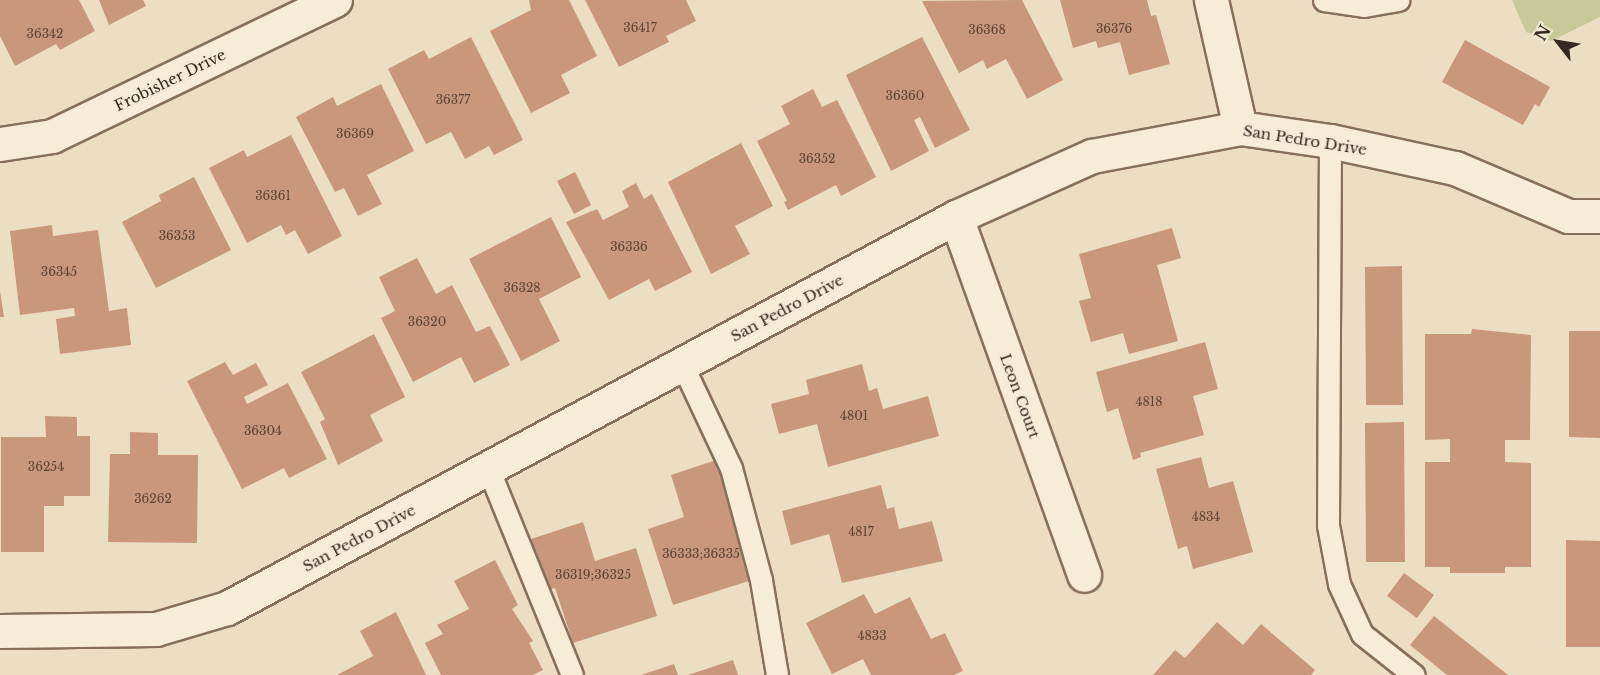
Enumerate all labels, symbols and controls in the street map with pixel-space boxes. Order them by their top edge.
north arrow [1528,12,1588,72]
house number: 36417 [623,21,657,35]
text: N [1530,21,1555,44]
house number: 36376 [1096,22,1132,36]
house number: 36368 [968,23,1006,37]
house number: 36342 [27,27,63,41]
street label: Frobisher Drive [111,45,229,115]
house number: 36360 [886,89,924,103]
house number: 36377 [436,93,470,107]
street label: San Pedro Drive [1242,121,1368,159]
house number: 36369 [336,127,374,141]
house number: 36352 [799,152,835,166]
house number: 36361 [255,189,291,203]
house number: 36353 [159,229,195,243]
house number: 36336 [610,240,648,254]
house number: 36345 [41,265,77,279]
street label: San Pedro Drive [728,271,846,345]
house number: 36328 [503,281,541,295]
house number: 36320 [408,315,446,329]
street label: Leon Court [996,351,1044,441]
house number: 4818 [1136,395,1162,409]
house number: 4801 [840,409,868,423]
house number: 36304 [244,424,282,438]
house number: 36254 [28,460,64,474]
house number: 36262 [134,492,172,506]
street label: San Pedro Drive [300,501,418,575]
house number: 4834 [1192,510,1220,524]
house number: 4817 [848,525,874,539]
house number: 36333;36335 [662,547,740,561]
house number: 36319;36325 [555,568,631,582]
house number: 4833 [857,629,887,643]

